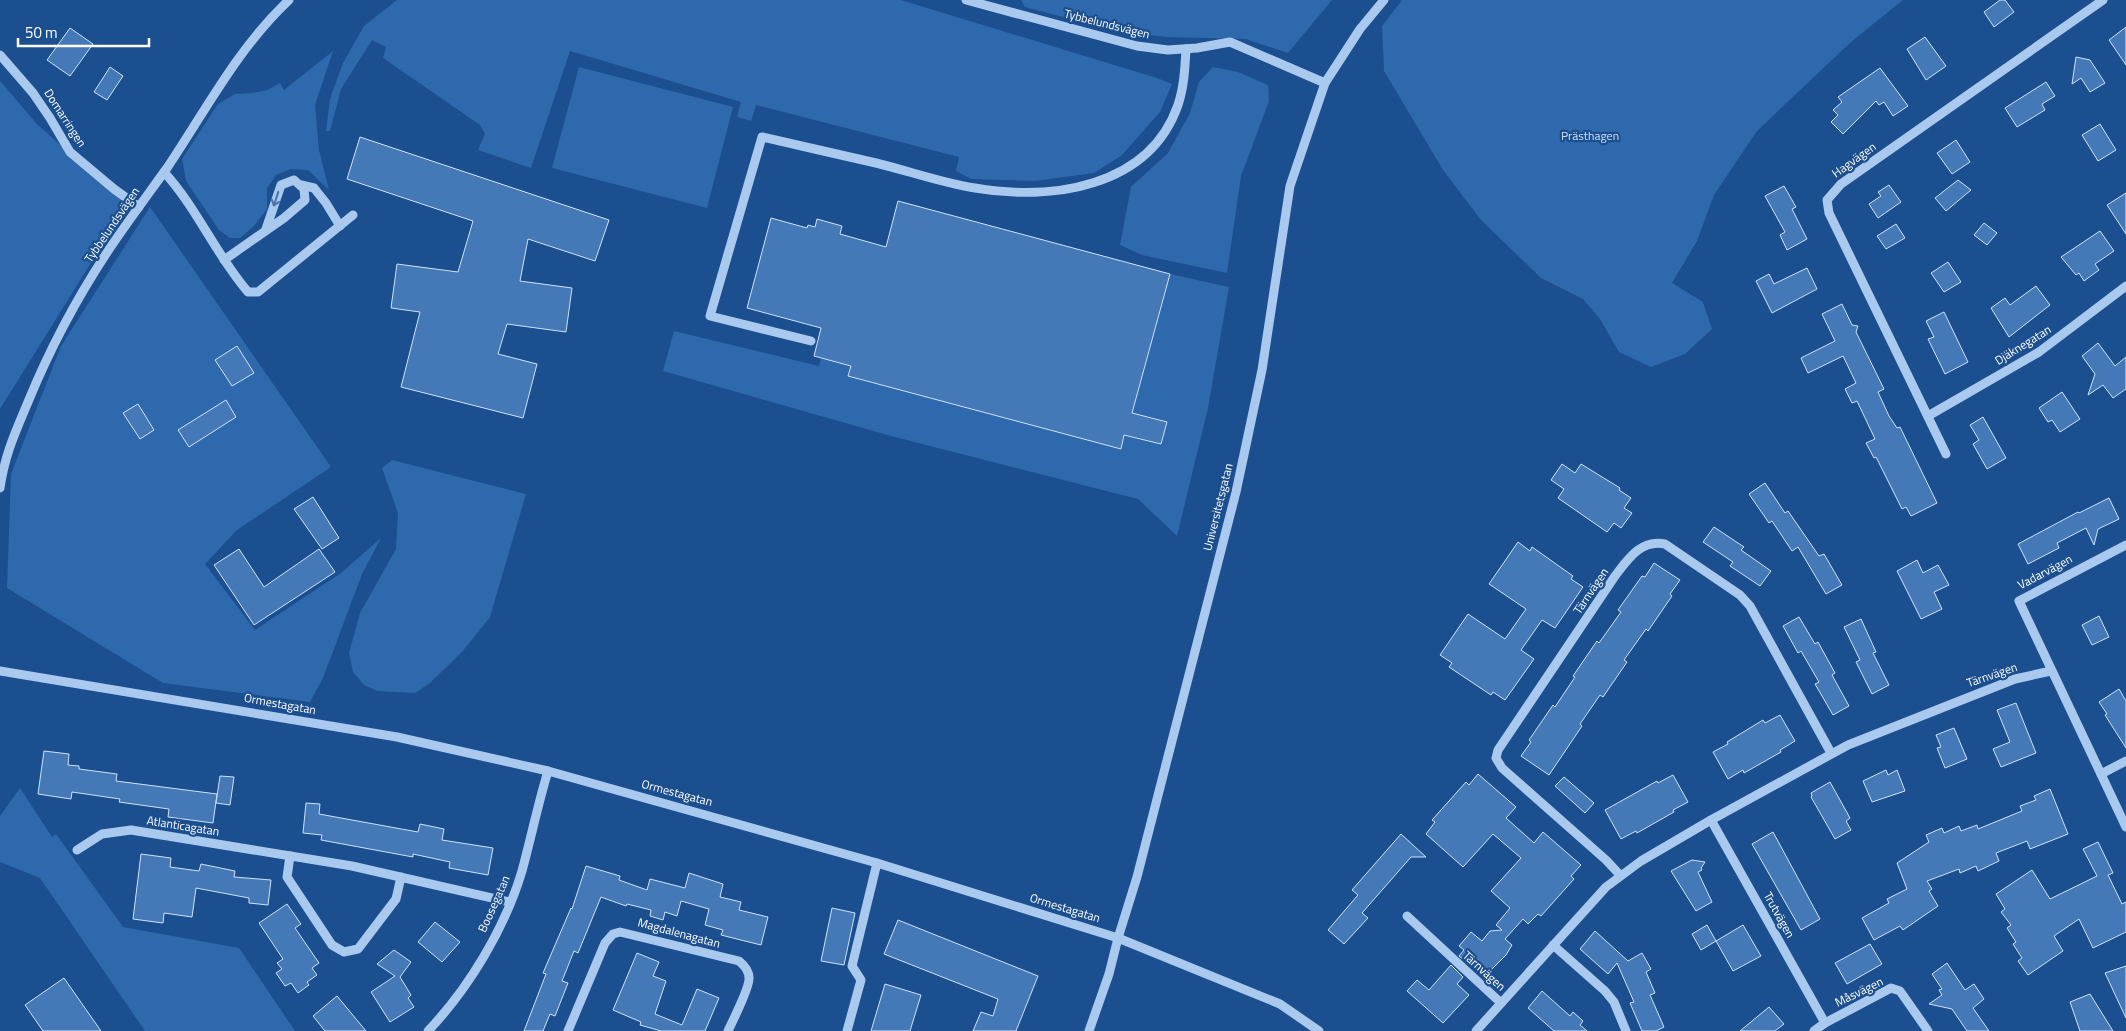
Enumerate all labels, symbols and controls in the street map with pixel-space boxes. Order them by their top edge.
street label: Tybbelundsvägen [1062,4,1152,43]
scale bar [18,15,149,47]
text: 50 m [25,21,58,44]
street label: Domarringen [39,85,91,151]
park label: Prästhagen [1561,126,1619,145]
street label: Hagvägen [1828,137,1880,182]
street label: Tybbelundsvägen [79,183,144,266]
one-way arrow [271,190,281,206]
street label: Djäknegatan [1991,320,2055,369]
street label: Universitetsgatan [1197,461,1238,553]
street label: Vadarvägen [2014,549,2076,594]
street label: Tärnvägen [1568,564,1613,618]
street label: Tärnvägen [1964,657,2020,692]
street label: Ormestagatan [243,688,318,719]
street label: Ormestagatan [639,774,715,811]
street label: Atlanticagatan [145,810,221,841]
street label: Boosegatan [473,872,515,935]
street label: Ormestagatan [1028,888,1103,927]
street label: Trutvägen [1759,888,1800,941]
street label: Magdalenagatan [636,912,723,953]
street label: Tärnvägen [1459,946,1510,995]
street label: Måsvägen [1831,972,1886,1011]

